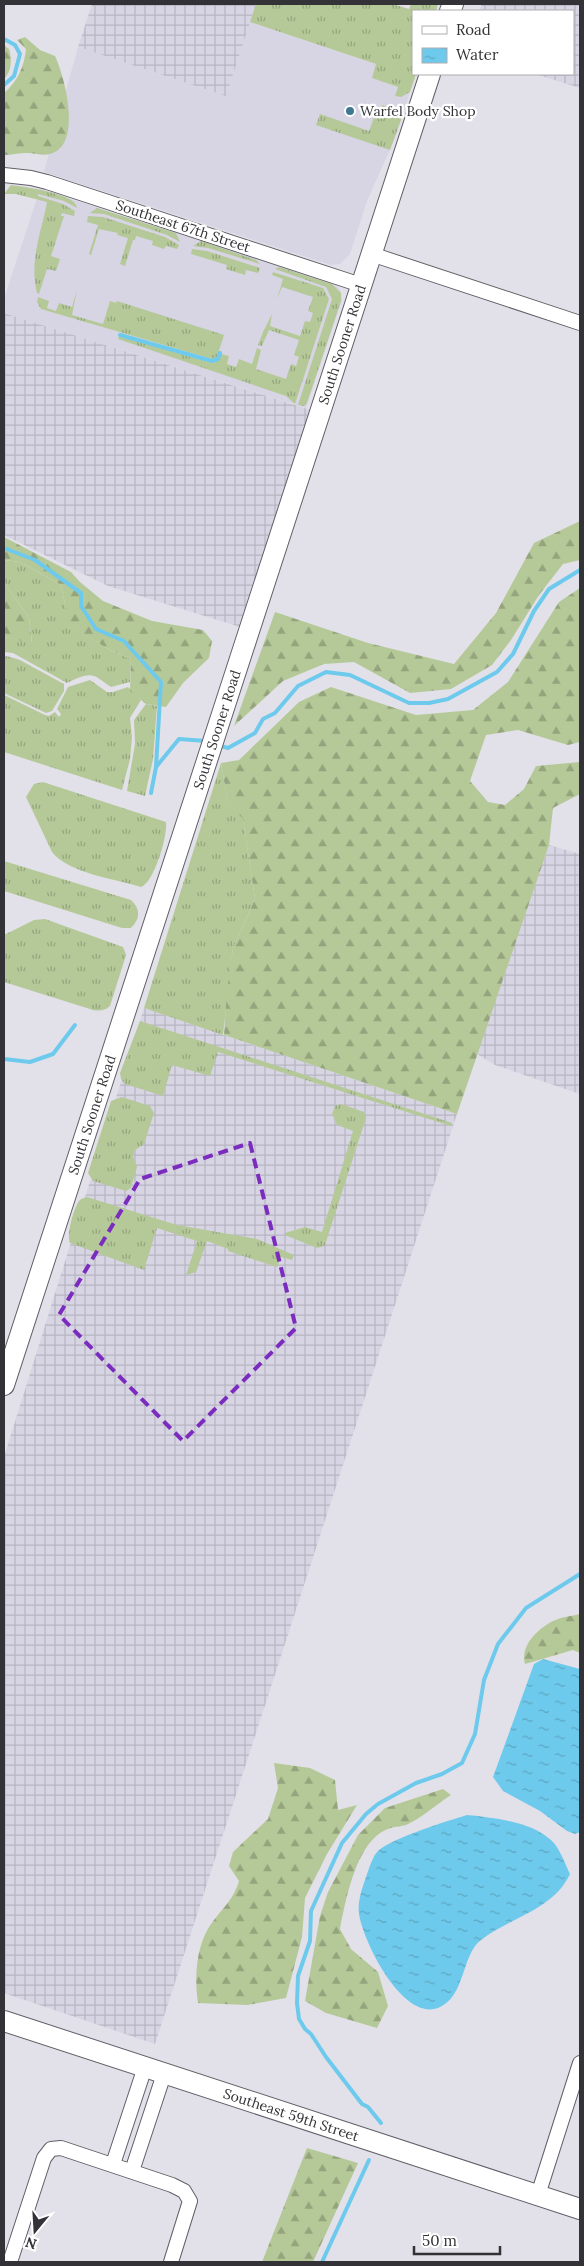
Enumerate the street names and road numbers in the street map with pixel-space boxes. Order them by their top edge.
street label: Southeast 67th Street [114,196,253,256]
street label: South Sooner Road [314,282,370,407]
street label: South Sooner Road [189,668,245,792]
street label: South Sooner Road [64,1053,120,1177]
street label: Southeast 59th Street [221,2084,362,2145]

